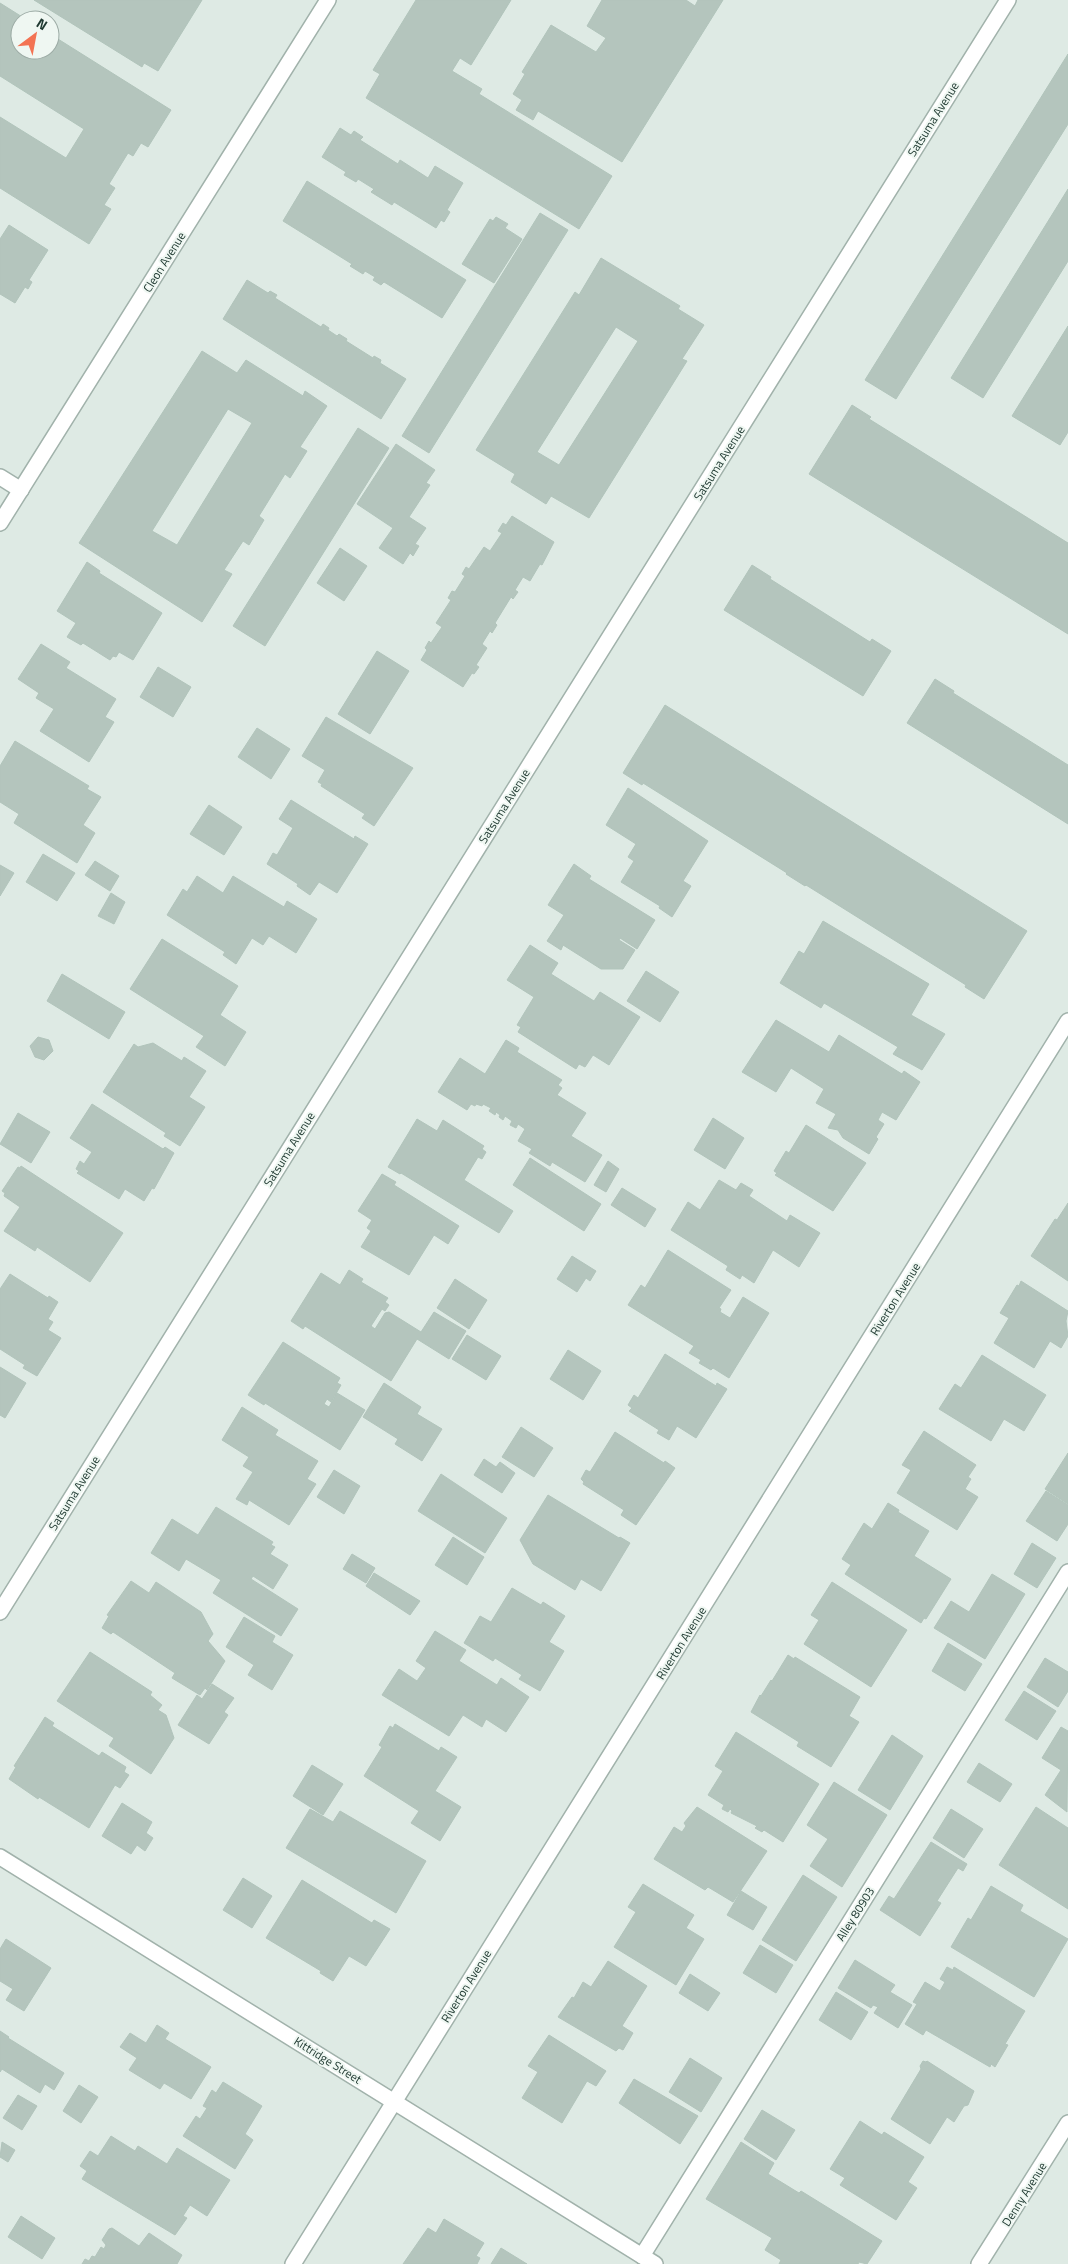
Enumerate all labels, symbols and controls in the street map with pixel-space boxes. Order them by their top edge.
north arrow [10,10,60,60]
text: N [32,12,52,35]
street label: Satsuma Avenue [902,78,964,160]
street label: Cleon Avenue [138,228,190,296]
street label: Satsuma Avenue [688,422,750,504]
street label: Satsuma Avenue [473,765,535,847]
street label: Satsuma Avenue [258,1108,320,1190]
street label: Riverton Avenue [865,1259,925,1339]
street label: Satsuma Avenue [43,1452,105,1534]
street label: Riverton Avenue [651,1603,711,1683]
street label: Alley 80903 [831,1883,879,1945]
street label: Riverton Avenue [436,1946,496,2026]
street label: Kittridge Street [290,2032,366,2089]
street label: Denny Avenue [997,2158,1051,2230]

